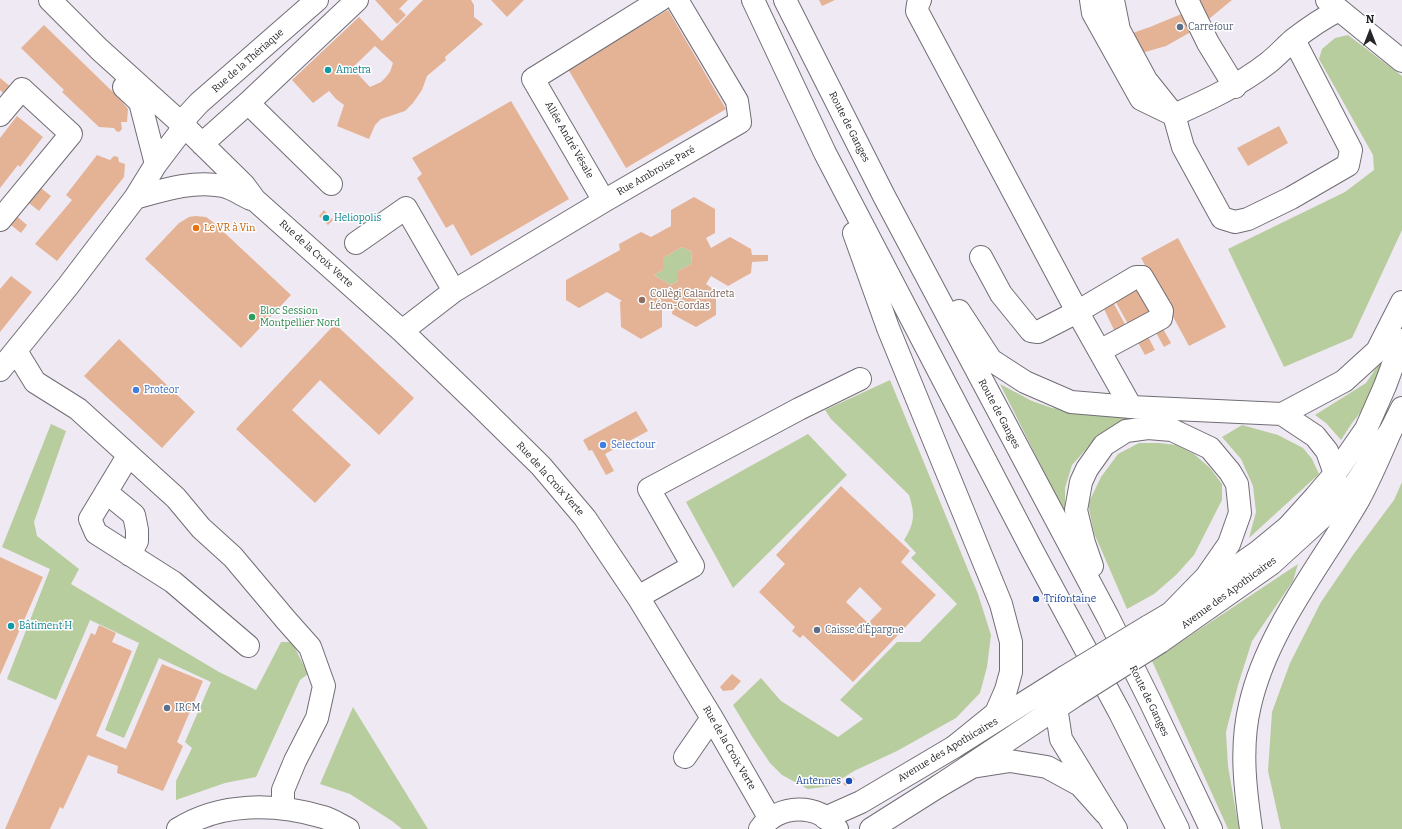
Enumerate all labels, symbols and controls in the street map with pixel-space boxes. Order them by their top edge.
north arrow [1350,12,1390,52]
text: N [1366,13,1374,26]
place label: Carrefour [1188,21,1233,33]
marker: Carrefour [1175,22,1185,32]
street label: Rue de la Thériaque [210,27,286,95]
place label: Ametra [336,64,371,76]
marker: Ametra [323,65,333,75]
street label: Route de Ganges [826,90,872,164]
street label: Allée André Vésale [542,99,596,181]
street label: Rue Ambroise Paré [615,144,697,198]
place label: Heliopolis [334,212,381,224]
marker: Heliopolis [321,213,331,223]
street label: Rue de la Croix Verte [277,218,355,290]
place label: Le VR à Vin [204,222,255,234]
marker: Le VR à Vin [191,223,201,233]
place label: Collègi Calandreta Léon-Cordas [650,288,734,312]
marker: Collègi Calandreta Léon-Cordas [637,295,647,305]
place label: Bloc Session Montpellier Nord [260,305,340,328]
marker: Bloc Session Montpellier Nord [247,312,257,322]
street label: Route de Ganges [976,377,1022,451]
place label: Proteor [144,384,179,396]
marker: Proteor [131,385,141,395]
place label: Selectour [611,439,656,451]
street label: Rue de la Croix Verte [514,440,586,518]
marker: Selectour [598,440,608,450]
street label: Avenue des Apothicaires [1179,554,1279,632]
place label: Trifontaine [1044,593,1096,605]
marker: Trifontaine [1031,594,1041,604]
place label: Bâtiment H [19,620,72,632]
marker: Bâtiment H [6,621,16,631]
place label: Caisse d'Épargne [825,624,904,636]
marker: Caisse d'Épargne [812,625,822,635]
street label: Route de Ganges [1127,664,1171,738]
place label: IRCM [175,702,200,714]
marker: IRCM [162,703,172,713]
street label: Rue de la Croix Verte [700,704,758,792]
street label: Avenue des Apothicaires [896,715,1000,785]
place label: Antennes [796,775,841,787]
marker: Antennes [844,776,854,786]

